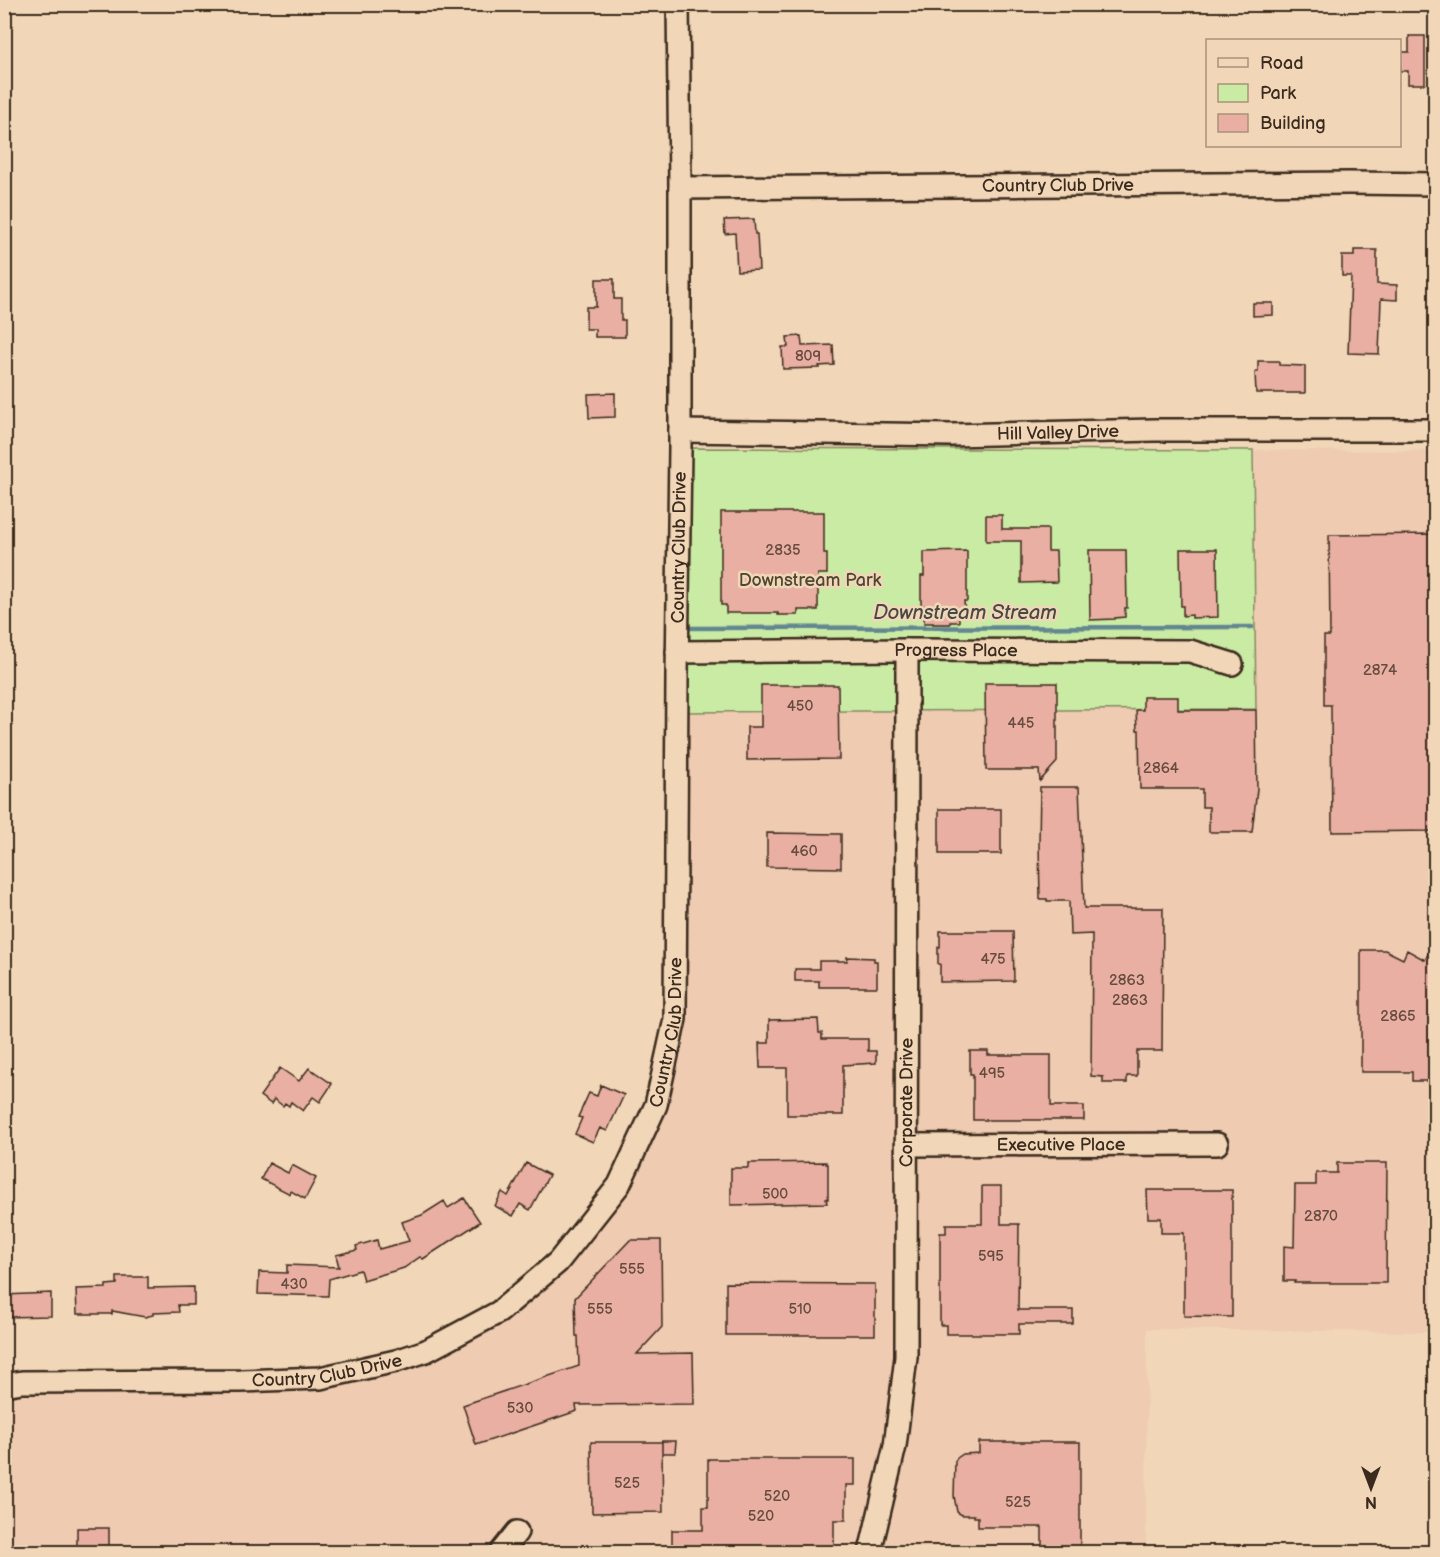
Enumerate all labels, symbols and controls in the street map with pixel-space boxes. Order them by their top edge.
legend [1206,39,1401,147]
text: Road [1260,53,1304,74]
text: Park [1260,83,1296,104]
text: Building [1260,113,1326,134]
street label: Country Club Drive [982,175,1134,197]
house number: 809 [795,347,821,366]
street label: Hill Valley Drive [997,421,1120,445]
street label: Country Club Drive [668,471,691,624]
house number: 2835 [765,541,801,560]
park label: Downstream Park [739,570,881,591]
water label: Downstream Stream [873,601,1057,625]
street label: Progress Place [894,640,1018,661]
house number: 2874 [1363,661,1397,680]
house number: 450 [787,697,813,716]
house number: 445 [1008,714,1034,733]
house number: 2864 [1143,759,1179,778]
house number: 460 [790,842,818,861]
house number: 475 [980,950,1006,969]
street label: Country Club Drive [646,957,687,1110]
house number: 2863 [1109,971,1145,990]
house number: 2863 [1112,991,1148,1010]
house number: 2865 [1380,1007,1416,1026]
street label: Corporate Drive [896,1038,917,1167]
house number: 495 [979,1064,1005,1083]
street label: Executive Place [997,1134,1126,1156]
house number: 500 [762,1185,788,1204]
house number: 2870 [1304,1207,1338,1226]
house number: 595 [978,1247,1004,1266]
house number: 555 [619,1260,645,1279]
house number: 430 [280,1275,308,1294]
house number: 555 [587,1300,613,1319]
house number: 510 [788,1300,812,1319]
street label: Country Club Drive [251,1350,405,1392]
house number: 530 [507,1399,533,1418]
north arrow [1341,1458,1401,1518]
house number: 525 [614,1474,640,1493]
house number: 520 [764,1487,790,1506]
text: N [1365,1492,1377,1511]
house number: 525 [1005,1493,1031,1512]
house number: 520 [748,1507,774,1526]

